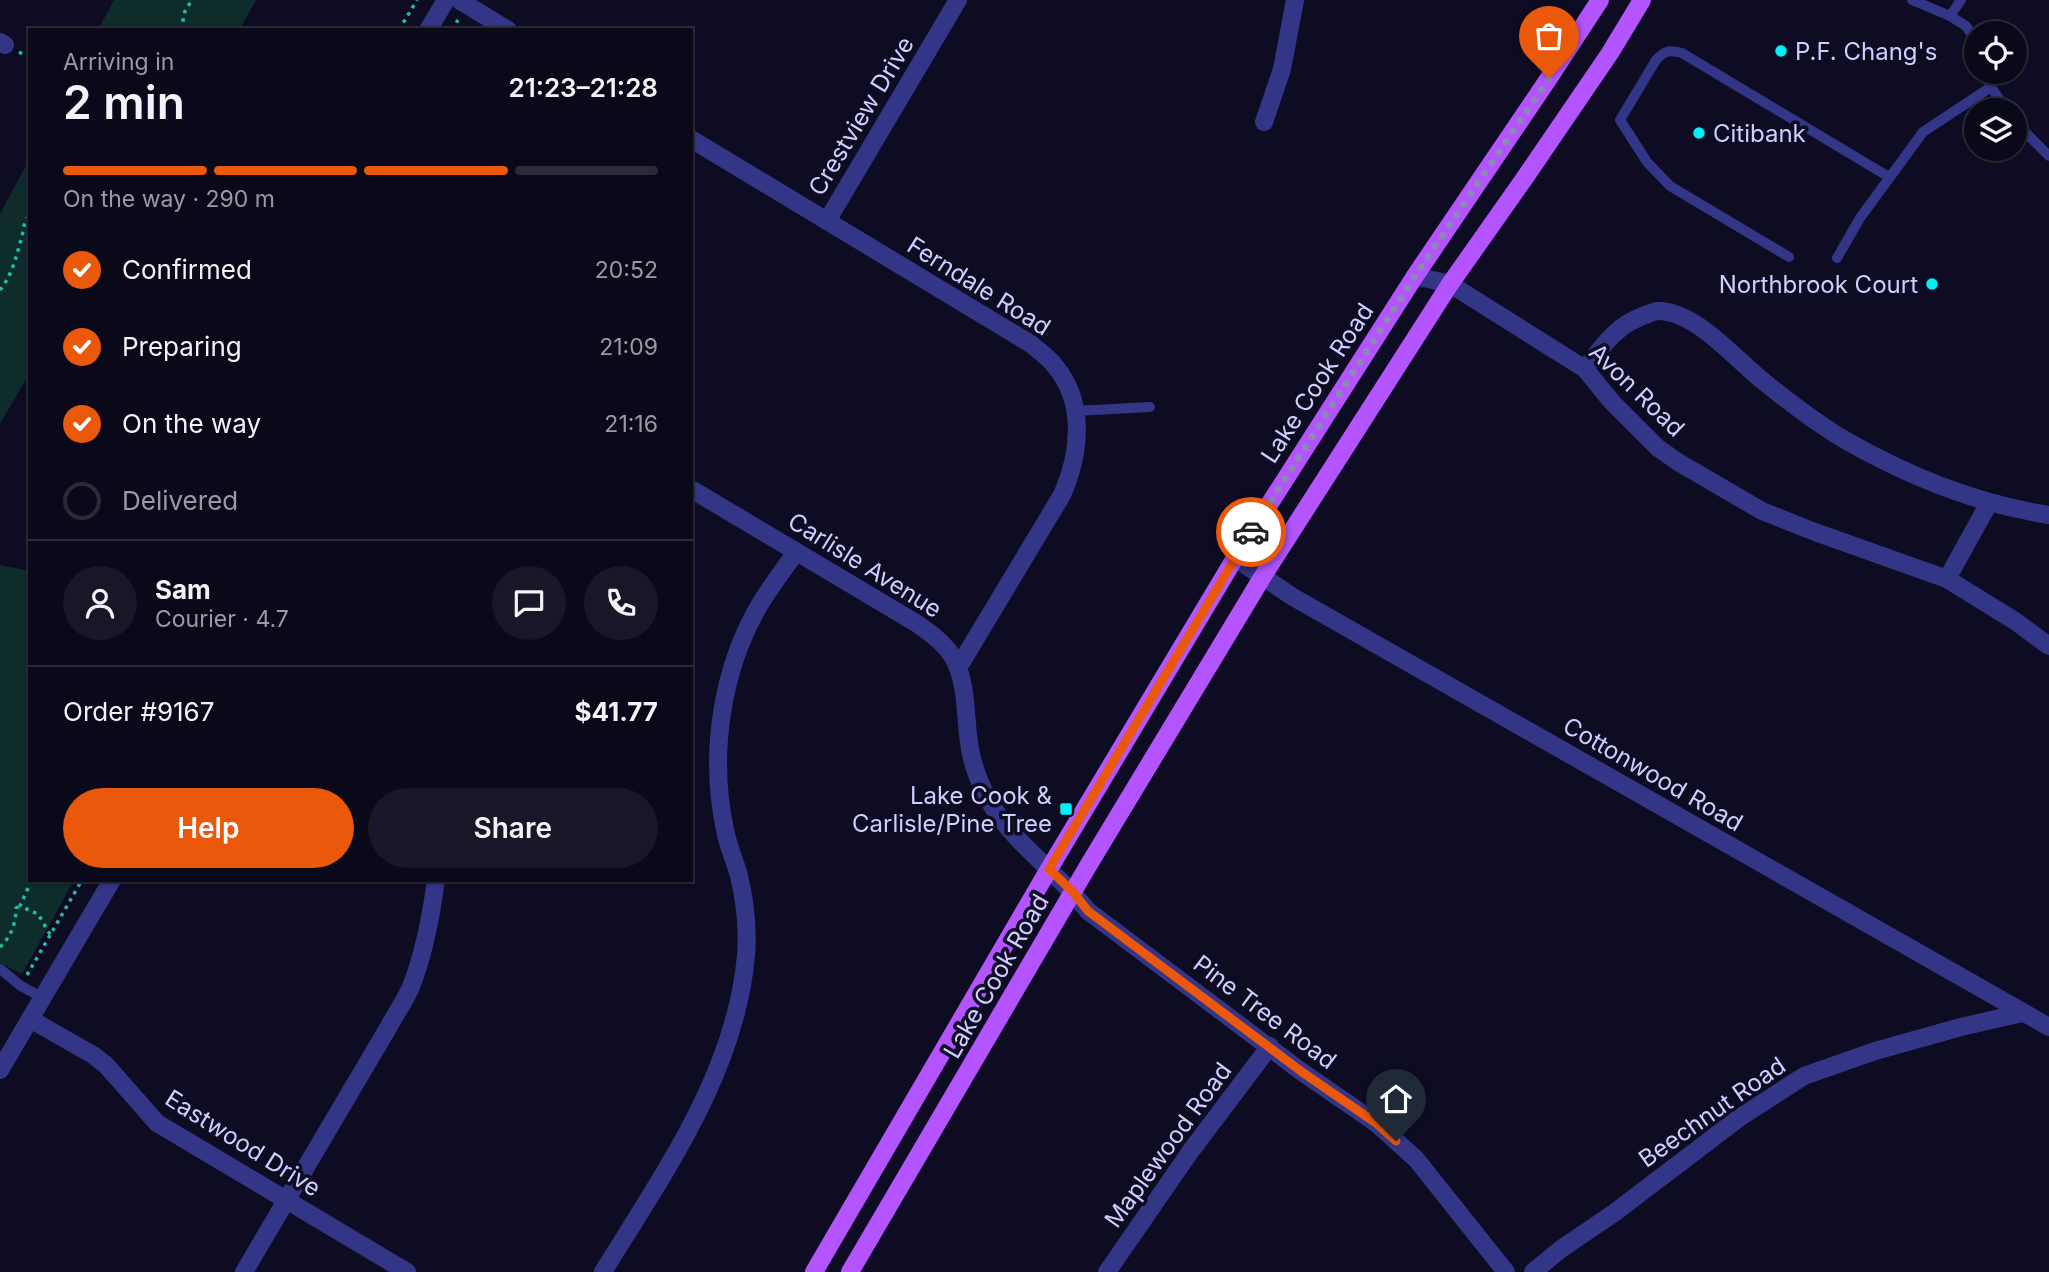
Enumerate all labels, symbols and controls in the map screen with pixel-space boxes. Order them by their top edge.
pin [1519,6,1579,78]
icon: bag [1530,17,1568,55]
map controls [1964,21,2027,161]
button: locate [1964,21,2027,84]
street label: Crestview Drive [802,31,920,201]
place label: P.F. Chang's [1795,37,1937,66]
marker: P.F. Chang's [1773,43,1789,59]
text: Arriving in [63,48,174,76]
text: 21:23–21:28 [508,72,658,103]
text: 2 min [63,74,185,130]
button: layers [1964,98,2027,161]
place label: Citibank [1713,119,1806,148]
marker: Citibank [1691,125,1707,141]
text: On the way · 290 m [63,185,275,213]
street label: Ferndale Road [902,230,1056,342]
icon: check [63,251,101,289]
text: Confirmed [122,254,252,285]
text: 20:52 [595,256,658,284]
place label: Northbrook Court [1719,270,1918,299]
marker: Northbrook Court [1924,276,1940,292]
street label: Lake Cook Road [1255,298,1379,468]
icon: check [63,328,101,366]
text: Preparing [122,331,242,362]
text: 21:09 [599,333,658,361]
street label: Avon Road [1583,337,1691,443]
icon: check [63,405,101,443]
text: On the way [122,408,261,439]
text: 21:16 [604,410,658,438]
text: Delivered [122,485,238,516]
courier [1216,497,1286,567]
street label: Carlisle Avenue [783,506,947,624]
icon: car [1232,513,1270,551]
button: person [63,566,137,640]
button: chat [492,566,566,640]
button: phone [584,566,658,640]
text: Sam [155,574,211,605]
text: Courier · 4.7 [155,605,289,633]
text: Order #9167 [63,696,214,727]
text: $41.77 [574,696,658,727]
street label: Cottonwood Road [1558,711,1748,837]
place label: Lake Cook & Carlisle/Pine Tree [852,781,1053,838]
button: Help [63,788,354,868]
button: Share [368,788,658,868]
marker: Lake Cook & Carlisle/Pine Tree [1058,801,1074,817]
street label: Lake Cook Road [937,889,1055,1063]
street label: Pine Tree Road [1188,949,1342,1075]
street label: Beechnut Road [1633,1051,1791,1173]
street label: Maplewood Road [1099,1057,1237,1233]
pin [1366,1069,1426,1141]
icon: home [1377,1080,1415,1118]
street label: Eastwood Drive [160,1084,326,1202]

